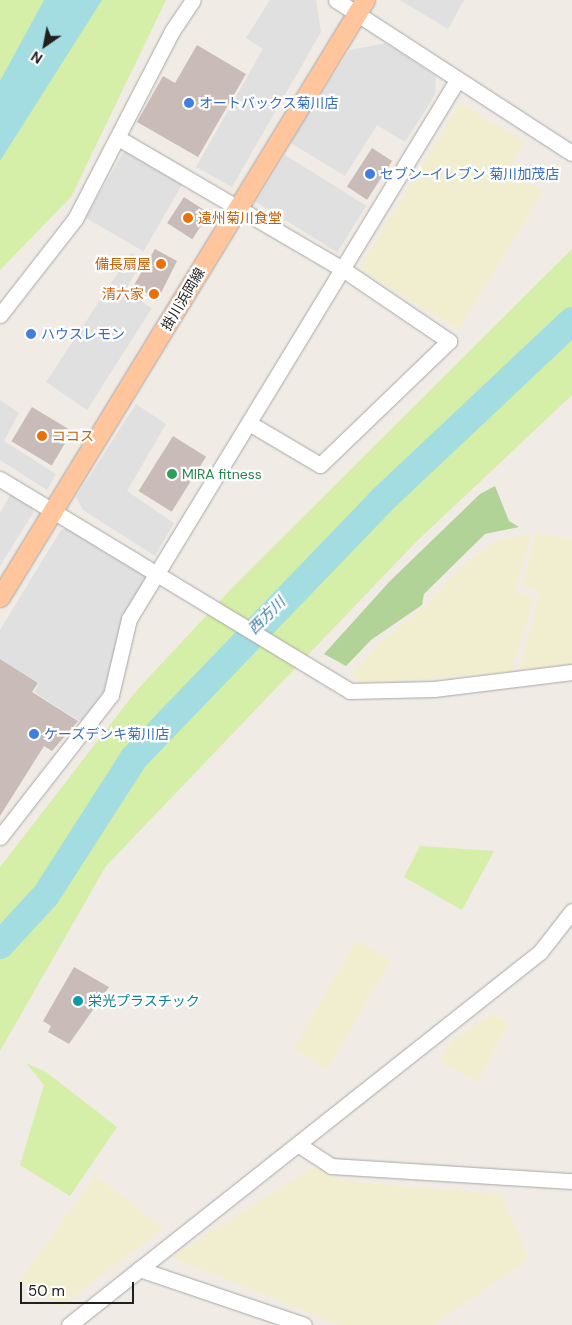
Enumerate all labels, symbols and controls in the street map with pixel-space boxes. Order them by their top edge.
north arrow [20,20,70,70]
text: N [28,47,46,68]
place label: オートバックス菊川店 [199,95,339,111]
marker: オートバックス菊川店 [183,97,195,109]
place label: セブン-イレブン 菊川加茂店 [380,166,559,182]
marker: セブン-イレブン 菊川加茂店 [364,168,376,180]
place label: 遠州菊川食堂 [198,210,282,226]
marker: 遠州菊川食堂 [182,212,194,224]
place label: 備長扇屋 [95,256,151,272]
marker: 備長扇屋 [155,258,167,270]
street label: 掛川浜岡線 [158,265,208,333]
place label: 清六家 [102,286,144,302]
marker: 清六家 [148,288,160,300]
place label: ハウスレモン [41,326,125,342]
marker: ハウスレモン [25,328,37,340]
place label: ココス [52,428,94,444]
marker: ココス [36,430,48,442]
place label: MIRA fitness [182,466,262,482]
marker: MIRA fitness [166,468,178,480]
water label: 西方川 [245,594,289,638]
place label: ケーズデンキ菊川店 [44,726,170,742]
marker: ケーズデンキ菊川店 [28,728,40,740]
place label: 栄光プラスチック [88,993,200,1009]
marker: 栄光プラスチック [72,995,84,1007]
scale bar [22,1272,136,1304]
text: 50 m [28,1281,65,1301]

